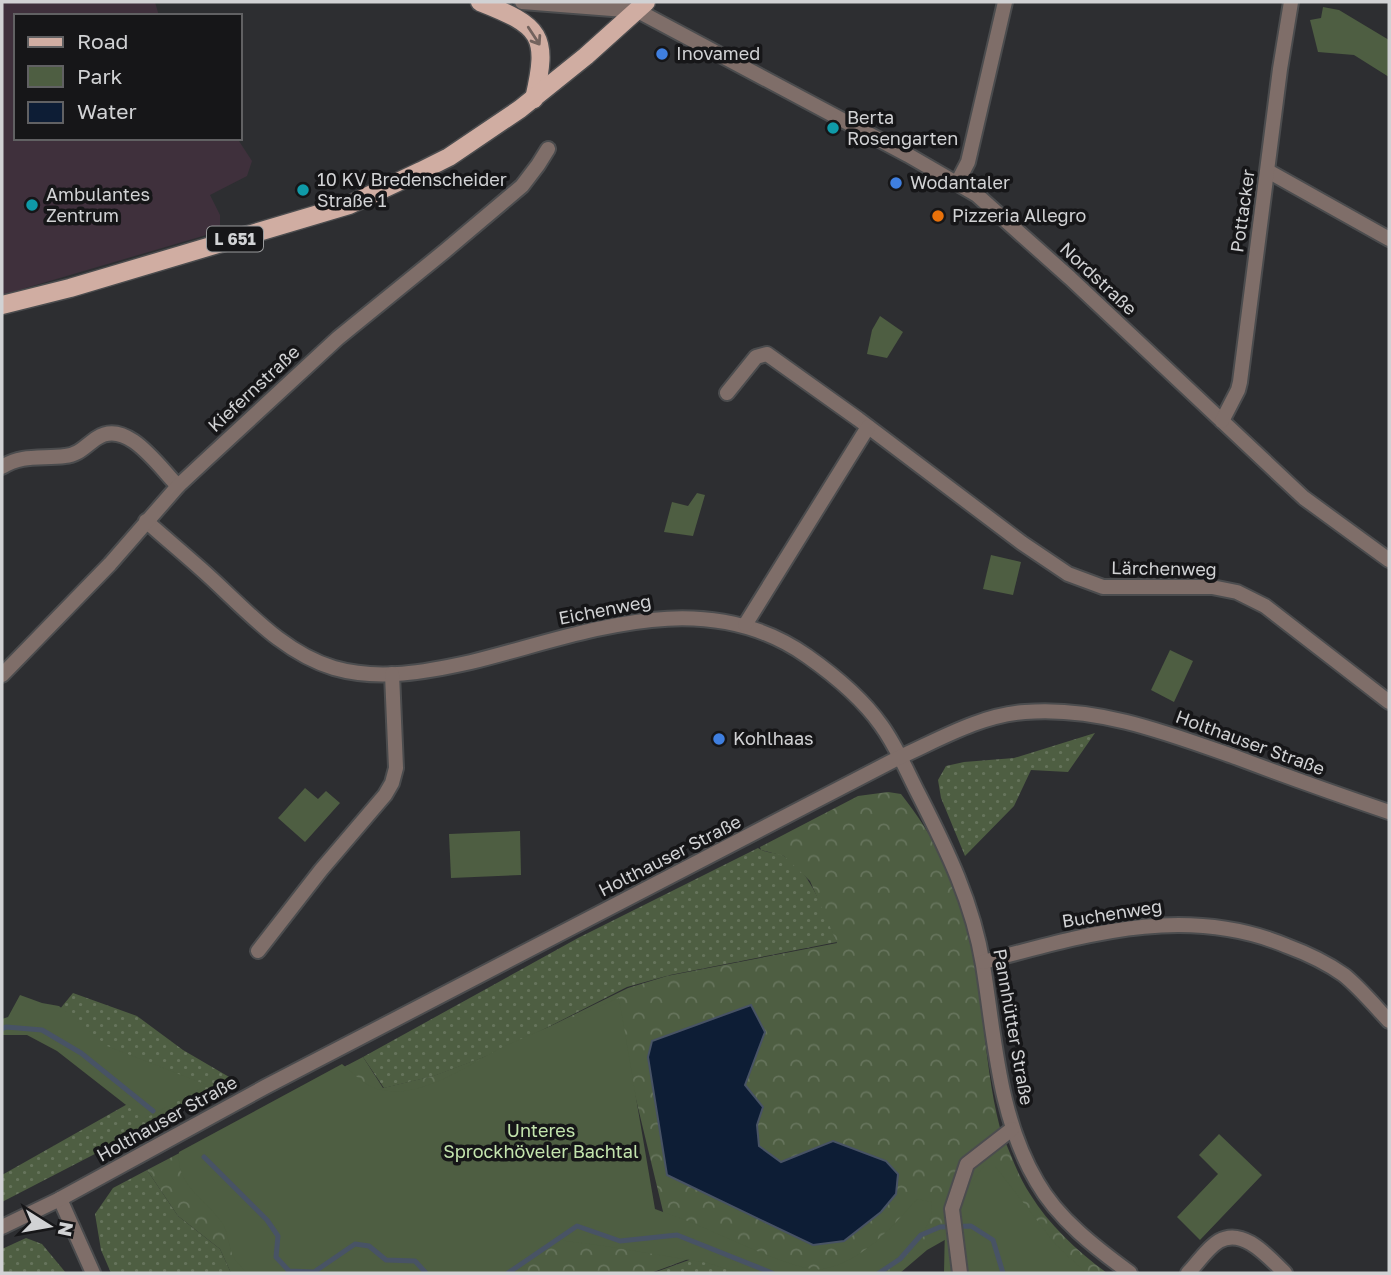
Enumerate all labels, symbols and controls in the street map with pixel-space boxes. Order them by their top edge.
legend [14,14,242,140]
one-way arrow [527,26,542,45]
text: Road [77,28,128,54]
place label: Inovamed [676,42,760,64]
marker: Inovamed [654,46,670,62]
text: Park [77,63,123,89]
text: Water [77,98,137,124]
place label: Berta Rosengarten [847,106,958,149]
marker: Berta Rosengarten [825,120,841,136]
place label: 10 KV Bredenscheider Straße 1 [317,168,507,211]
street label: Pottacker [1225,168,1259,254]
place label: Wodantaler [910,171,1010,193]
marker: Wodantaler [888,175,904,191]
marker: 10 KV Bredenscheider Straße 1 [295,182,311,198]
place label: Ambulantes Zentrum [46,183,150,226]
marker: Ambulantes Zentrum [24,197,40,213]
place label: Pizzeria Allegro [952,204,1086,226]
marker: Pizzeria Allegro [930,208,946,224]
road number: L 651 [207,227,263,252]
street label: Nordstraße [1056,237,1142,319]
street label: Kiefernstraße [203,340,304,436]
street label: Lärchenweg [1111,556,1217,580]
street label: Eichenweg [557,589,653,629]
street label: Holthauser Straße [1173,705,1328,779]
place label: Kohlhaas [733,727,814,749]
marker: Kohlhaas [711,731,727,747]
street label: Holthauser Straße [595,810,744,901]
street label: Buchenweg [1060,894,1163,932]
street label: Pannhütter Straße [989,947,1039,1107]
street label: Holthauser Straße [93,1070,240,1166]
park label: Unteres Sprockhöveler Bachtal [443,1119,639,1162]
north arrow [14,1191,84,1261]
text: N [54,1220,79,1239]

